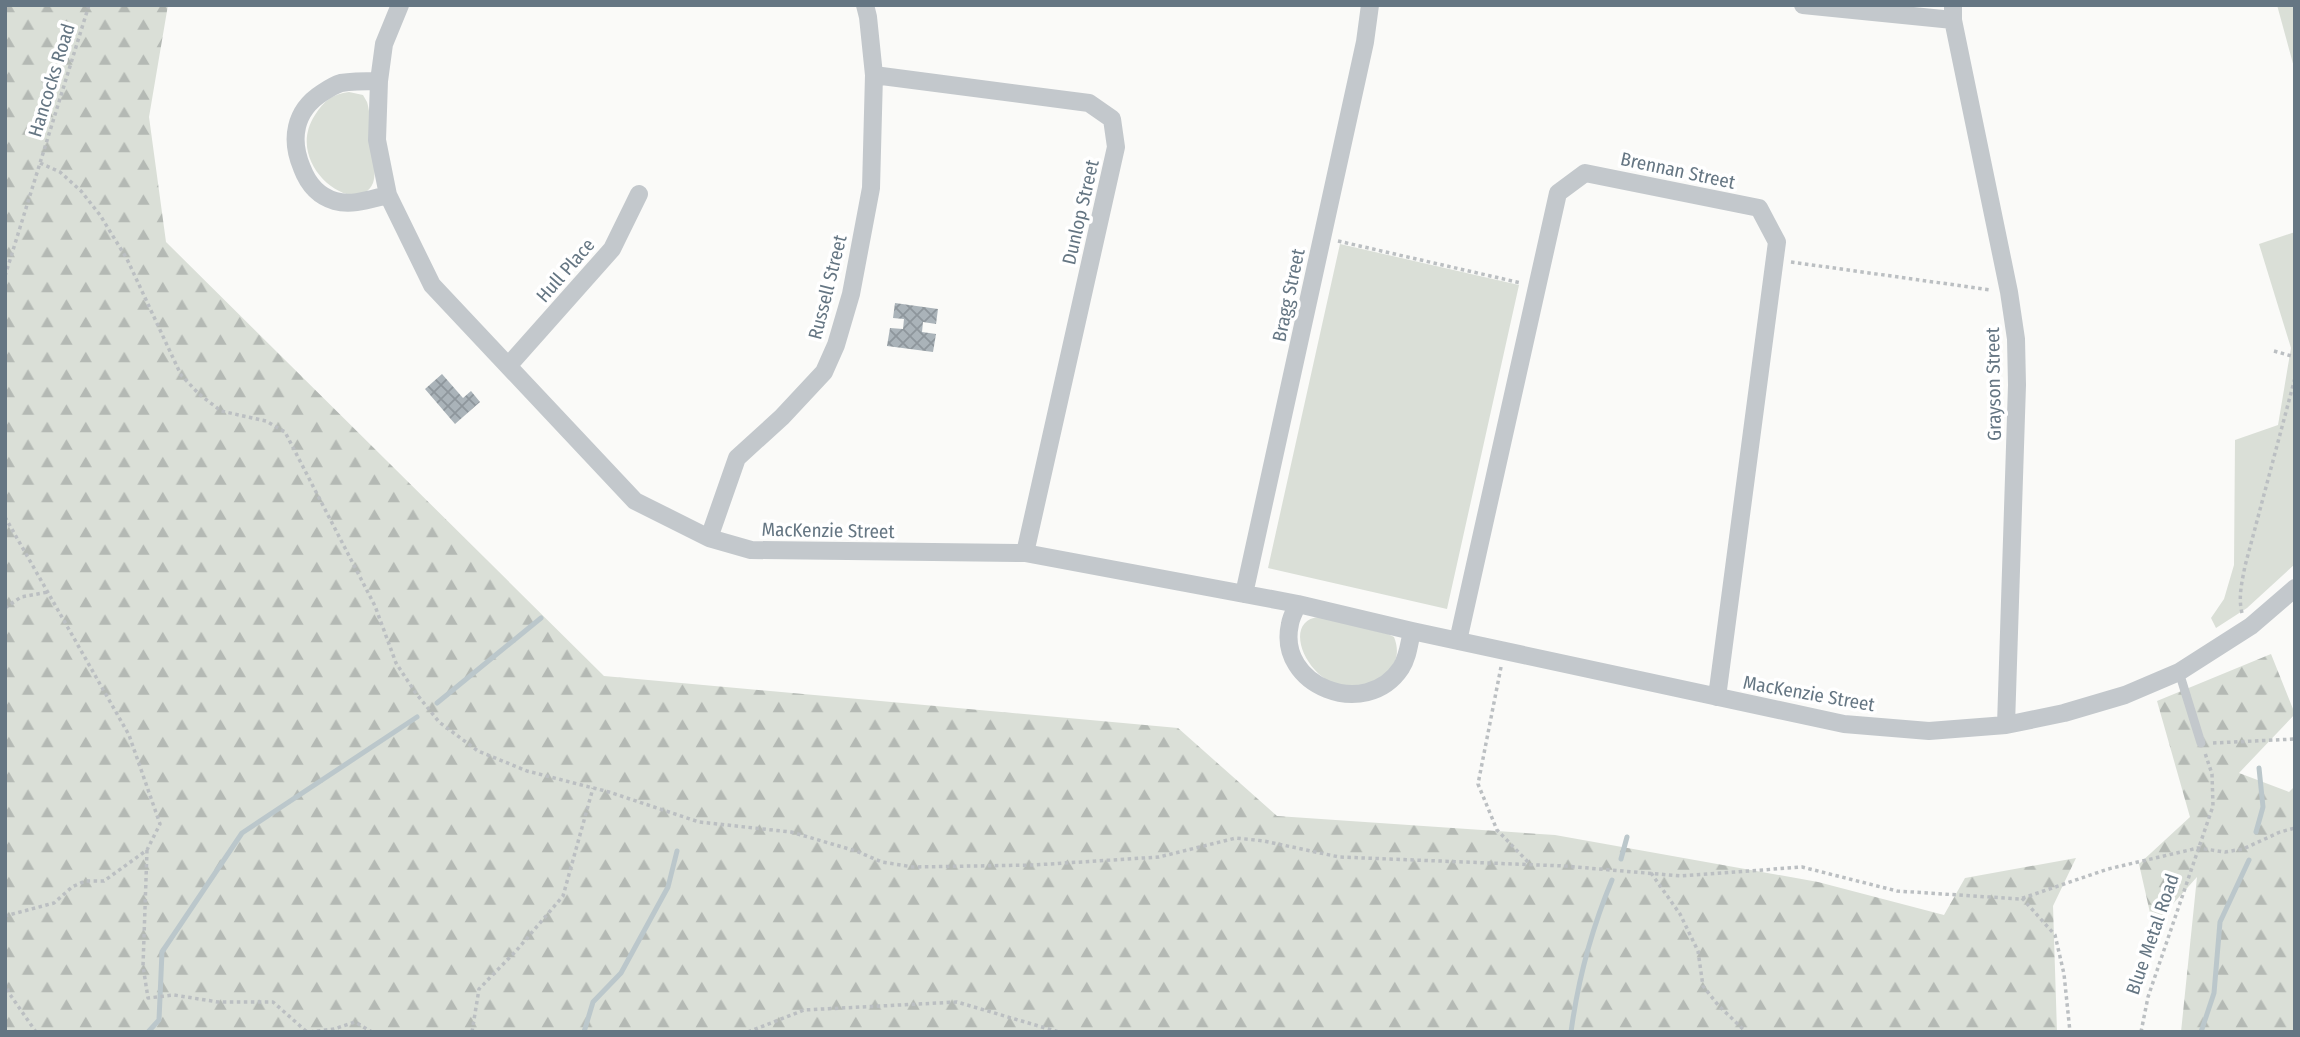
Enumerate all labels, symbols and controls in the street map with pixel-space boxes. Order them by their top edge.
street label: Hancocks Road [23,21,80,140]
street label: Brennan Street [1619,147,1738,194]
street label: Dunlop Street [1057,157,1104,267]
street label: Russell Street [803,232,852,342]
street label: Hull Place [531,234,599,307]
street label: Bragg Street [1267,246,1310,344]
street label: Grayson Street [1981,326,2006,441]
street label: MacKenzie Street [761,518,895,543]
street label: MacKenzie Street [1741,671,1877,717]
street label: Blue Metal Road [2121,871,2184,998]

